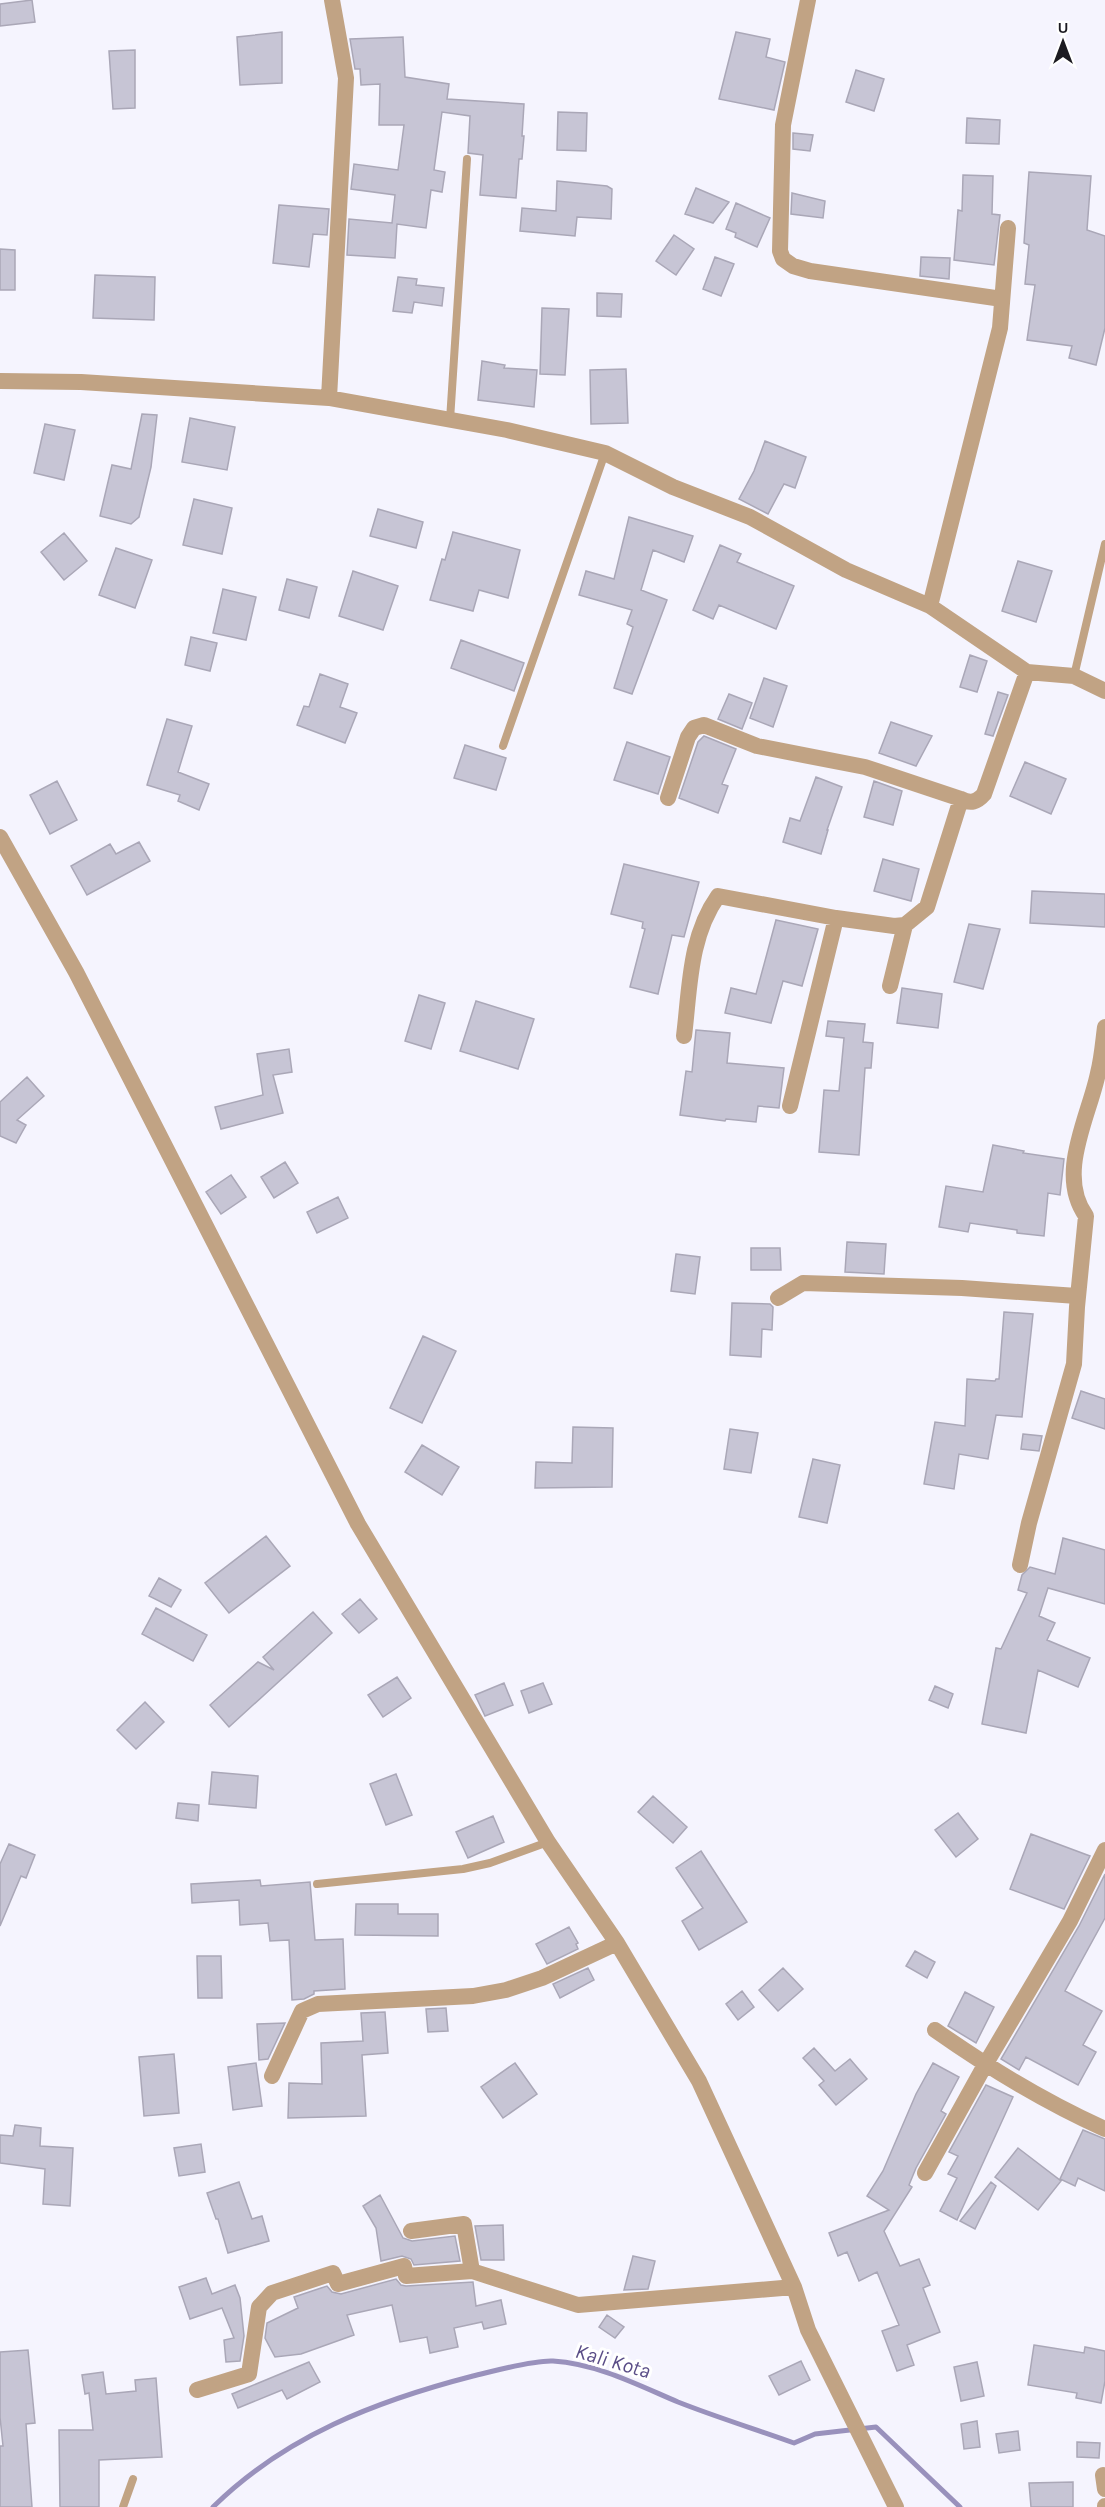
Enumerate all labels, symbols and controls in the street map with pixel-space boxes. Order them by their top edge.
north arrow [1033,12,1093,72]
text: U [1057,18,1069,37]
water label: Kali Kota [573,2339,653,2383]

